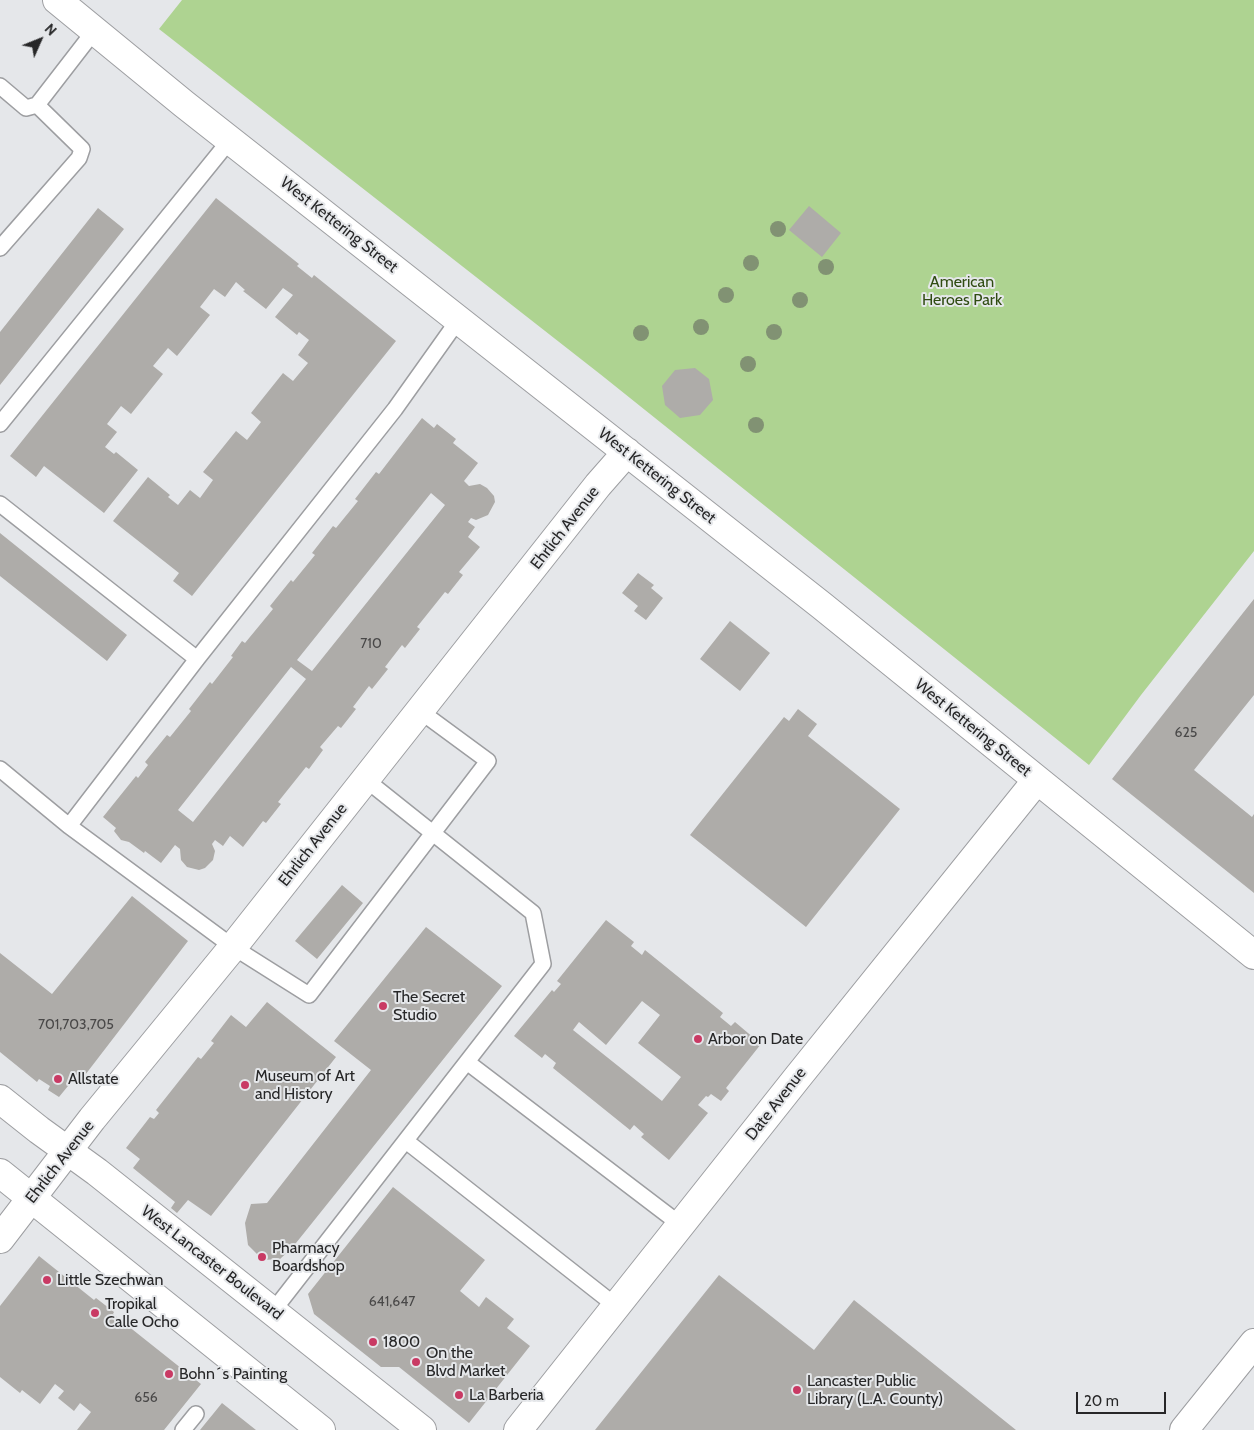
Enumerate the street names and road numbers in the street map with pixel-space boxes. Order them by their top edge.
street label: West Kettering Street [276,173,402,277]
street label: West Kettering Street [594,424,720,528]
street label: Ehrlich Avenue [527,483,603,573]
street label: West Kettering Street [911,675,1035,781]
street label: Ehrlich Avenue [275,800,351,890]
street label: Date Avenue [742,1064,810,1144]
street label: Ehrlich Avenue [22,1117,98,1207]
street label: West Lancaster Boulevard [137,1202,287,1324]

